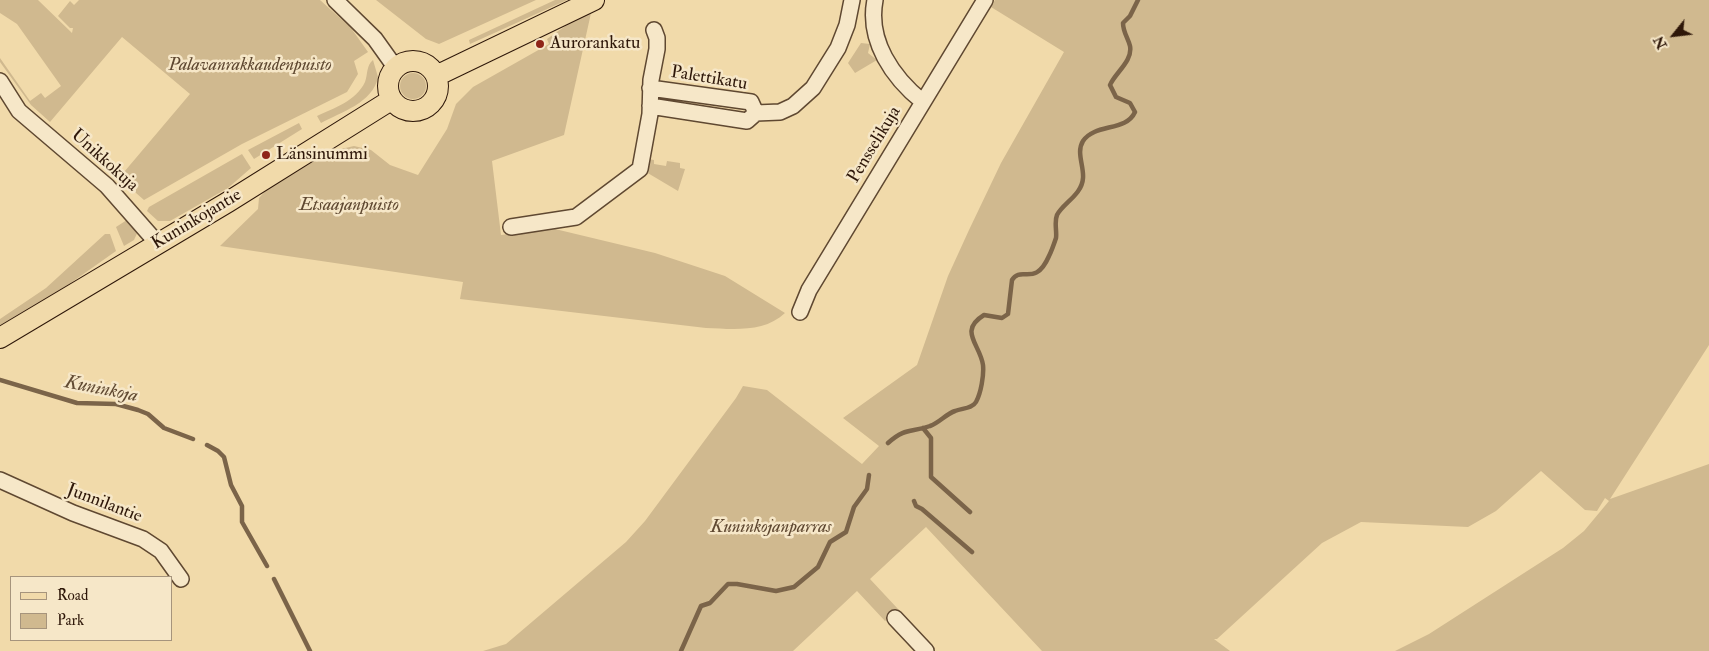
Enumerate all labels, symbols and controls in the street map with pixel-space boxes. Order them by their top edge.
north arrow [1649,10,1699,60]
place label: Aurorankatu [550,33,640,55]
text: N [1650,33,1671,52]
marker: Aurorankatu [534,38,546,50]
park label: Palavanrakkaudenpuisto [168,55,332,77]
street label: Palettikatu [669,62,749,96]
street label: Pensselikuja [844,103,906,187]
street label: Unikkokuja [66,125,142,197]
place label: Länsinummi [276,144,368,166]
marker: Länsinummi [260,149,272,161]
street label: Kuninkojantie [148,185,246,255]
park label: Etsaajanpuisto [299,195,399,217]
water label: Kuninkoja [63,372,139,408]
street label: Junnilantie [63,480,145,528]
park label: Kuninkojanparras [711,517,831,539]
legend [10,576,172,641]
text: Road [57,586,88,605]
text: Park [57,611,84,630]

